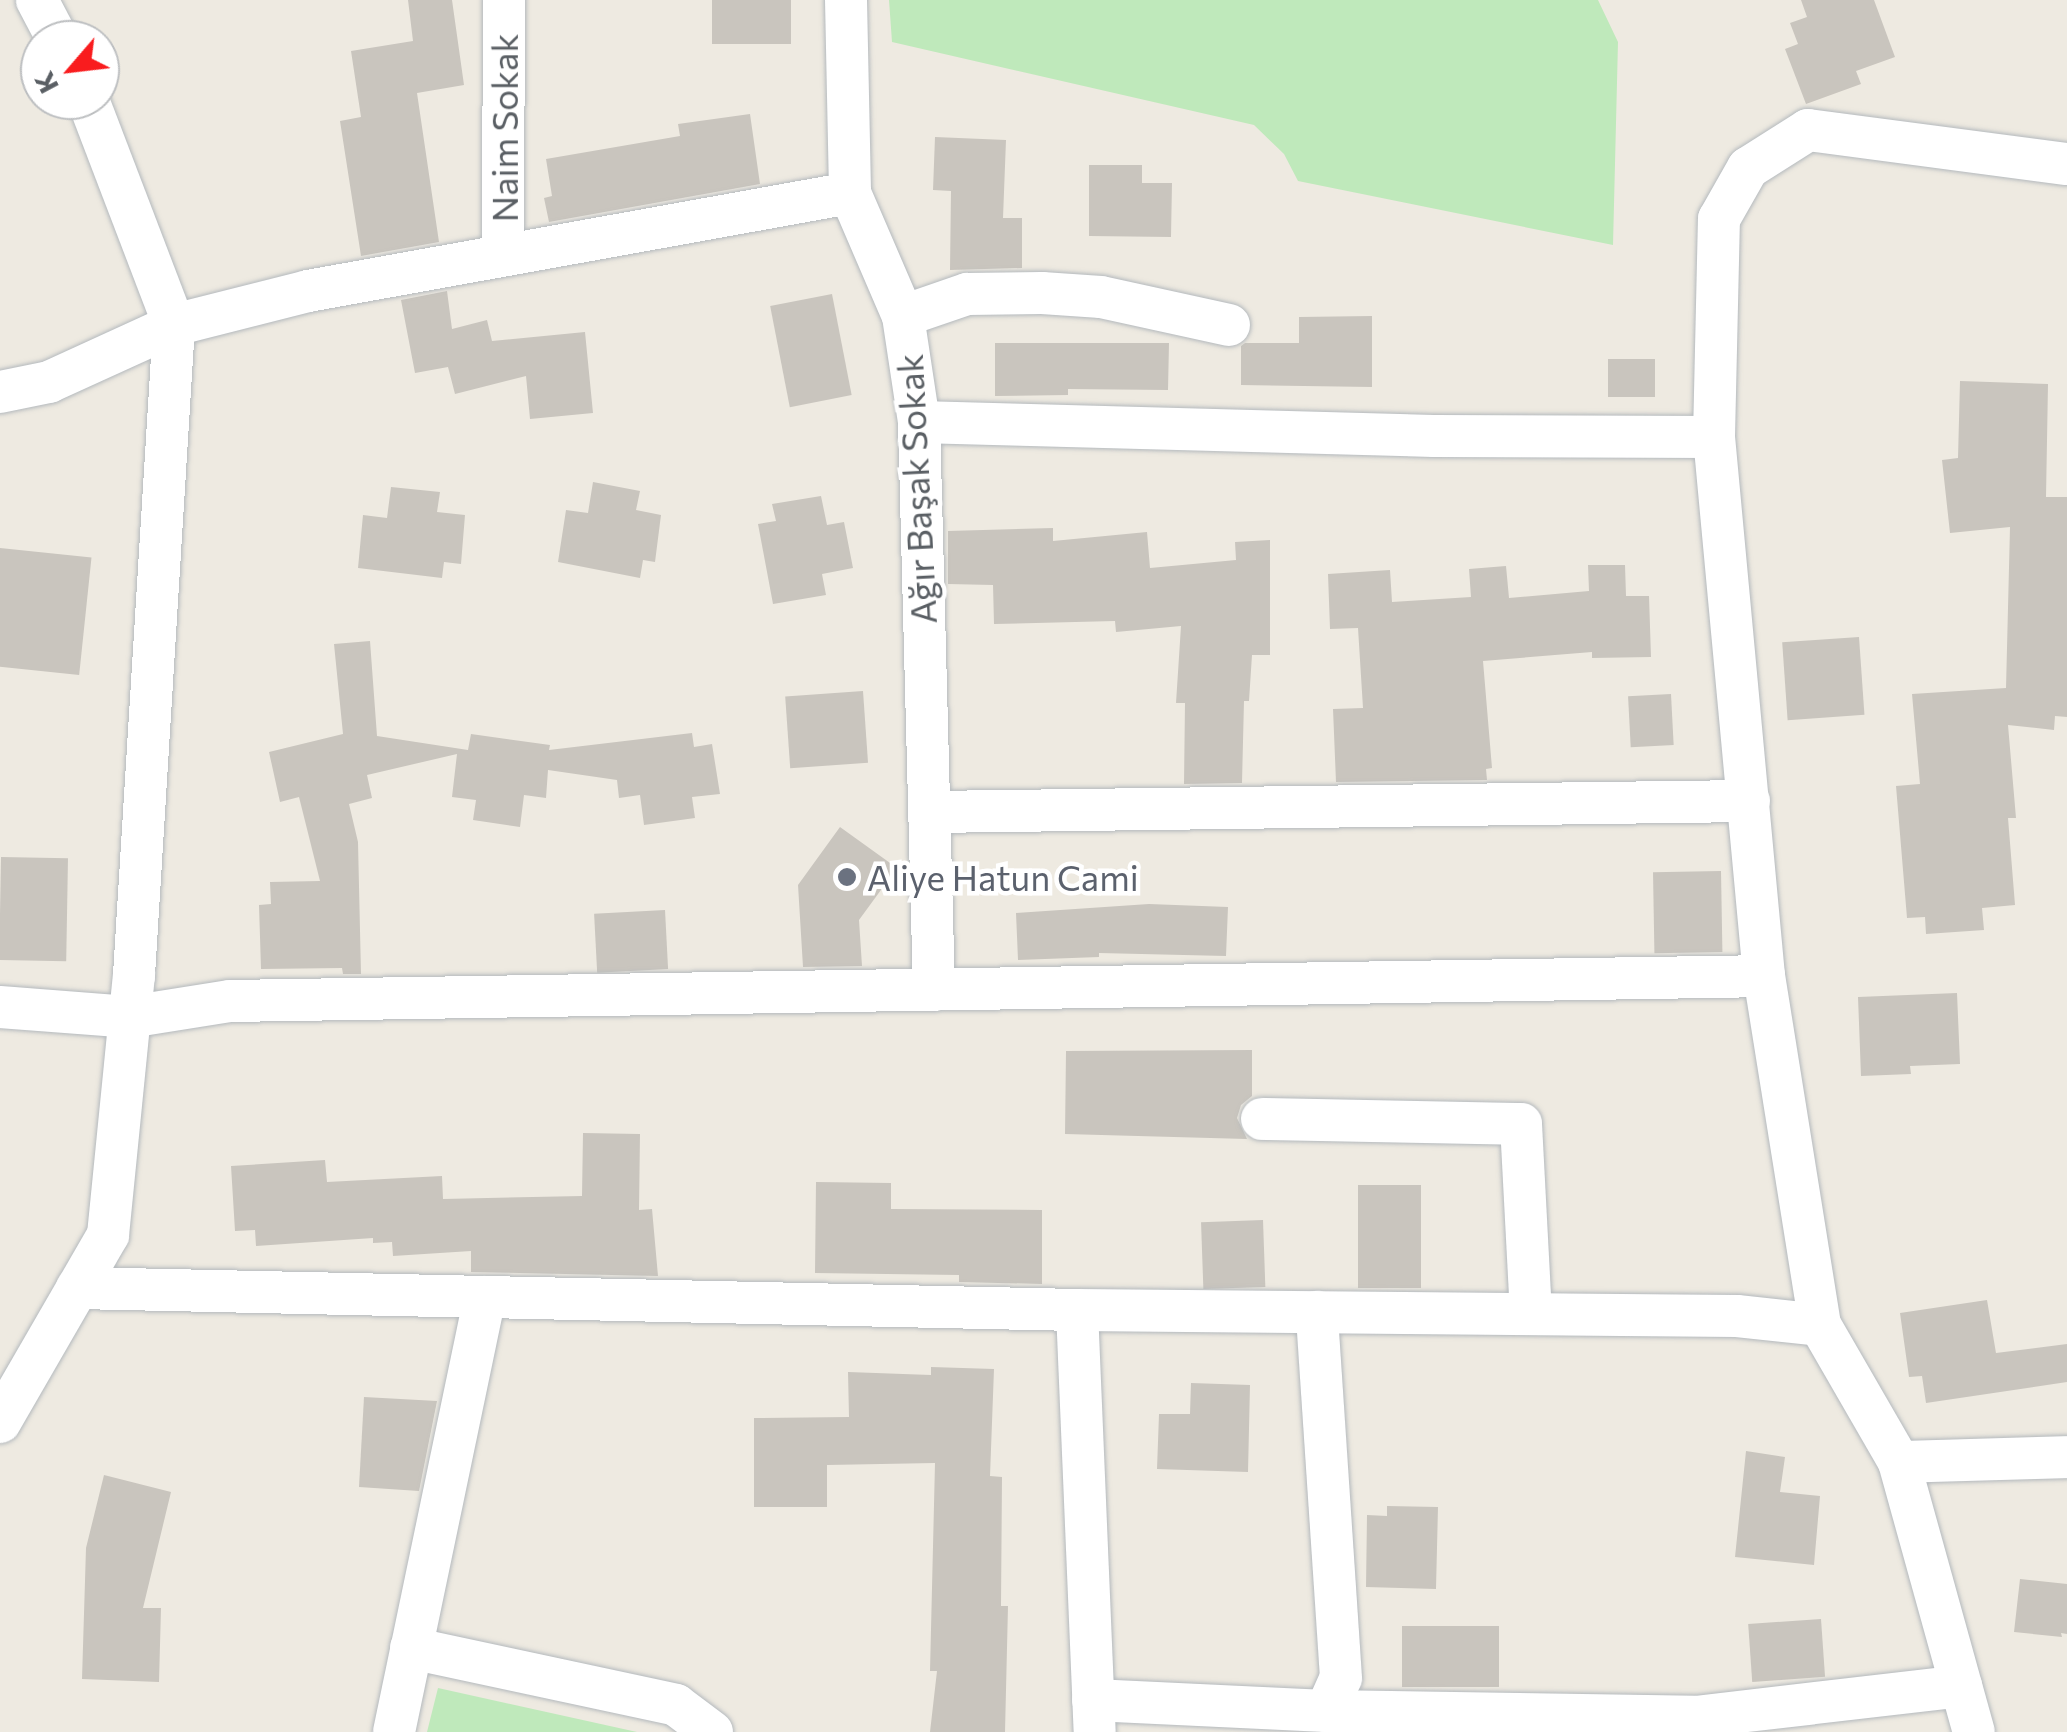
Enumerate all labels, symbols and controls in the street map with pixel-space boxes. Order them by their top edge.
north arrow [20,20,120,120]
street label: Naim Sokak [483,34,525,222]
text: K [26,67,65,100]
street label: Ağır Başak Sokak [888,353,944,625]
place label: Aliye Hatun Cami [867,856,1139,898]
marker: Aliye Hatun Cami [836,866,858,888]

